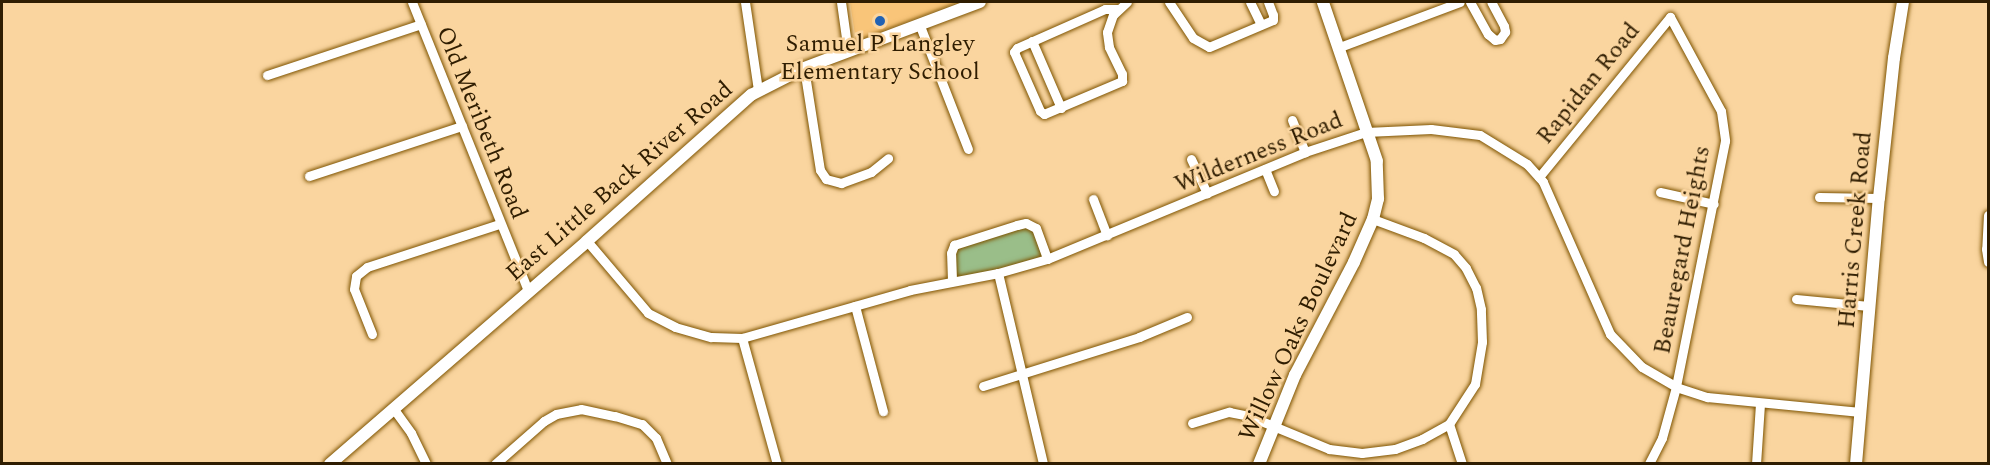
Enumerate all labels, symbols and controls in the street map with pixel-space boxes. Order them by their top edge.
marker: Samuel P Langley Elementary School [873,14,887,28]
street label: Rapidan Road [1531,17,1647,151]
street label: Old Meribeth Road [429,22,533,224]
place label: Samuel P Langley Elementary School [780,31,980,87]
street label: East Little Back River Road [501,76,739,288]
street label: Wilderness Road [1171,106,1347,200]
street label: Harris Creek Road [1833,130,1879,330]
street label: Beauregard Heights [1649,143,1717,357]
street label: Willow Oaks Boulevard [1233,208,1365,446]

